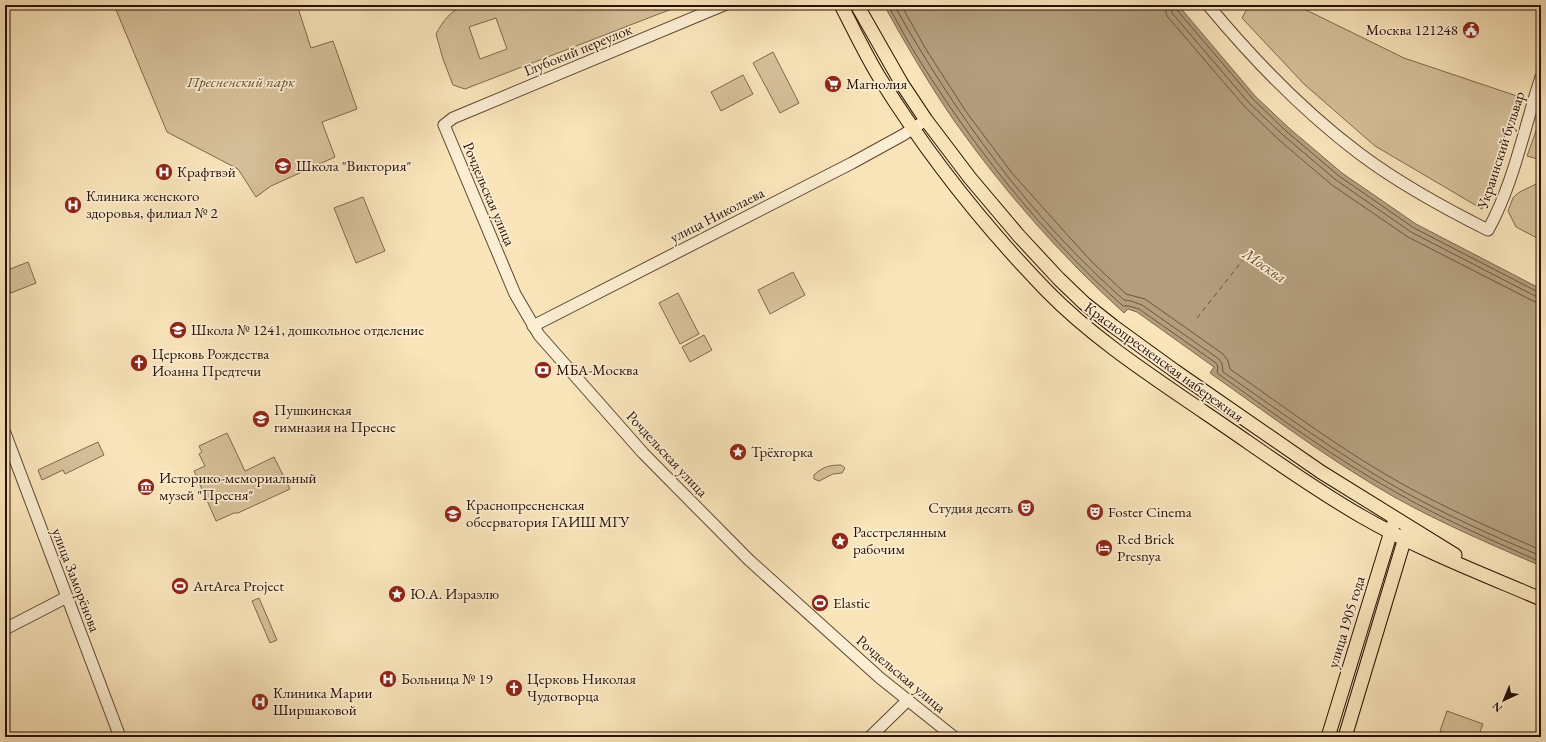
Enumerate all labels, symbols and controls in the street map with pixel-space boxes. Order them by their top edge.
street label: Глубокий переулок [521,19,635,80]
place label: Москва 121248 [1366,20,1458,39]
public building icon: Москва 121248 [1461,20,1481,40]
park label: Пресненский парк [186,72,296,91]
supermarket icon: Магнолия [823,74,843,94]
place label: Магнолия [846,74,908,93]
street label: Украинский бульвар [1472,88,1529,212]
street label: Рочдельская улица [459,139,520,249]
school or university icon: Школа "Виктория" [273,156,293,176]
place label: Школа "Виктория" [296,156,411,175]
hospital icon: Крафтвэй [154,162,174,182]
place label: Крафтвэй [177,162,236,181]
street label: улица Николаева [666,183,767,246]
place label: Клиника женского здоровья, филиал № 2 [86,186,219,222]
hospital icon: Клиника женского здоровья, филиал № 2 [63,195,83,215]
water label: Москва [1238,243,1291,288]
street label: Краснопресненская набережная [1081,297,1248,426]
school or university icon: Школа № 1241, дошкольное отделение [168,320,188,340]
place label: Школа № 1241, дошкольное отделение [191,320,424,339]
place label: Церковь Рождества Иоанна Предтечи [152,344,269,380]
church icon: Церковь Рождества Иоанна Предтечи [129,353,149,373]
bank icon: МБА-Москва [533,360,553,380]
place label: МБА-Москва [556,360,638,379]
place label: Пушкинская гимназия на Пресне [274,400,396,436]
street label: Рочдельская улица [623,407,712,501]
school or university icon: Пушкинская гимназия на Пресне [251,409,271,429]
place icon: Трёхгорка [728,442,748,462]
place label: Трёхгорка [751,442,813,461]
place label: Историко-мемориальный музей "Пресня" [159,468,317,504]
museum icon: Историко-мемориальный музей "Пресня" [136,477,156,497]
place label: Краснопресненская обсерватория ГАИШ МГУ [466,495,630,531]
place label: Студия десять [928,498,1013,517]
theatre icon: Студия десять [1016,498,1036,518]
theatre icon: Foster Cinema [1085,502,1105,522]
place label: Foster Cinema [1108,502,1192,521]
school or university icon: Краснопресненская обсерватория ГАИШ МГУ [443,504,463,524]
place label: Расстрелянным рабочим [853,522,947,558]
street label: улица Заморёнова [48,525,105,634]
place label: Red Brick Presnya [1117,529,1176,565]
place icon: Расстрелянным рабочим [830,531,850,551]
hotel icon: Red Brick Presnya [1094,538,1114,558]
street label: улица 1905 года [1323,574,1368,670]
sports icon: ArtArea Project [170,576,190,596]
place label: ArtArea Project [192,576,284,595]
place icon: Ю.А. Израэлю [387,584,407,604]
place label: Ю.А. Израэлю [410,584,499,603]
sports icon: Elastic [810,593,830,613]
place label: Elastic [833,593,870,612]
street label: Рочдельская улица [853,631,950,717]
hospital icon: Больница № 19 [378,669,398,689]
place label: Больница № 19 [401,669,493,688]
place label: Церковь Николая Чудотворца [527,669,636,705]
church icon: Церковь Николая Чудотворца [504,678,524,698]
north arrow [1484,680,1524,720]
place label: Клиника Марии Ширшаковой [273,683,373,719]
hospital icon: Клиника Марии Ширшаковой [250,692,270,712]
text: N [1489,699,1505,715]

